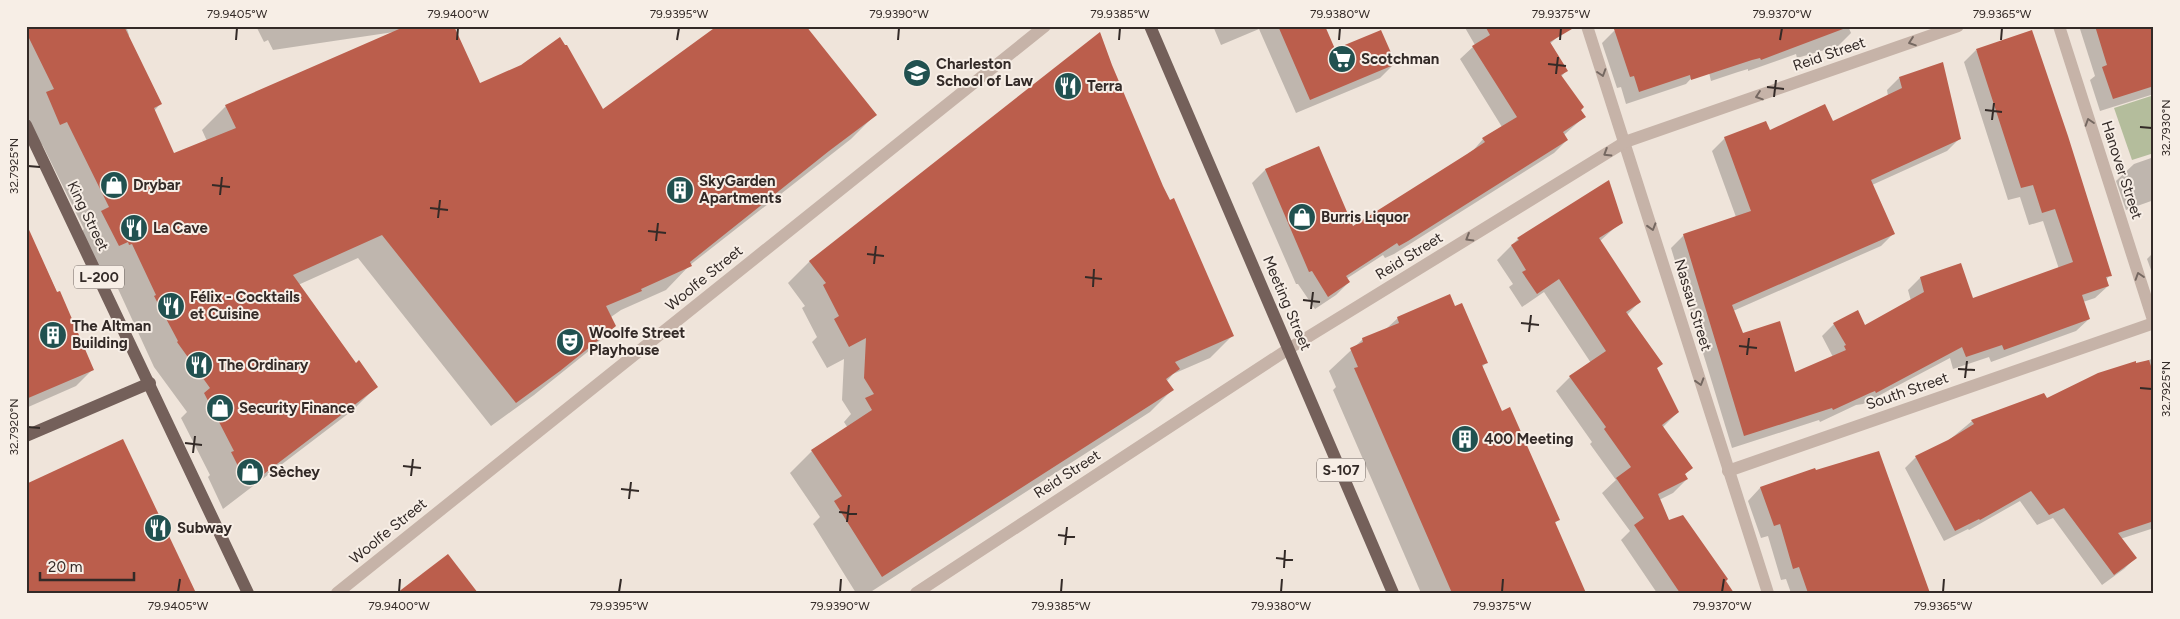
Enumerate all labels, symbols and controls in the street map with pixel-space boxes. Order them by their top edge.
text: 79.9405°W [207,7,268,21]
text: 79.9400°W [427,7,489,21]
text: 79.9395°W [650,7,709,21]
text: 79.9390°W [869,7,929,21]
text: 79.9385°W [1090,7,1150,21]
text: 79.9380°W [1310,7,1371,21]
text: 79.9375°W [1532,7,1591,21]
text: 79.9370°W [1752,7,1812,21]
text: 79.9365°W [1973,7,2032,21]
street label: Reid Street [1790,33,1868,75]
one-way arrow [1909,37,1917,47]
supermarket icon: Scotchman [1327,44,1357,74]
place label: Scotchman [1361,50,1439,68]
place label: Charleston School of Law [936,55,1034,90]
school or university icon: Charleston School of Law [902,58,932,88]
one-way arrow [1597,68,1607,76]
restaurant icon: Terra [1053,71,1083,101]
place label: Terra [1087,77,1122,95]
one-way arrow [1755,90,1764,100]
text: 32.7930°N [2159,100,2173,156]
one-way arrow [2085,118,2095,126]
street label: Hanover Street [2098,119,2146,222]
text: 32.7925°N [7,138,21,194]
one-way arrow [1604,146,1613,156]
shop icon: Drybar [99,170,129,200]
place label: SkyGarden Apartments [699,172,781,207]
building icon: SkyGarden Apartments [665,175,695,205]
place label: Drybar [133,176,181,194]
street label: King Street [63,178,113,254]
shop icon: Burris Liquor [1287,202,1317,232]
place label: Burris Liquor [1321,208,1409,226]
restaurant icon: La Cave [119,213,149,243]
place label: La Cave [153,219,208,237]
one-way arrow [1647,222,1657,231]
street label: Reid Street [1372,228,1446,284]
one-way arrow [1465,231,1474,241]
street label: Woolfe Street [662,241,746,315]
street label: Meeting Street [1259,253,1315,353]
street label: Nassau Street [1671,257,1716,353]
road number: L-200 [74,266,124,288]
one-way arrow [2135,273,2145,281]
place label: Félix - Cocktails et Cuisine [190,288,300,323]
restaurant icon: Félix - Cocktails et Cuisine [156,291,186,321]
place label: The Altman Building [72,317,151,352]
building icon: The Altman Building [38,320,68,350]
place label: Woolfe Street Playhouse [589,324,685,359]
theatre icon: Woolfe Street Playhouse [555,327,585,357]
restaurant icon: The Ordinary [184,350,214,380]
place label: The Ordinary [218,356,309,374]
text: 32.7925°N [2159,361,2173,417]
street label: South Street [1863,368,1951,414]
one-way arrow [1695,378,1705,386]
shop icon: Security Finance [205,393,235,423]
text: 32.7920°N [7,398,21,456]
place label: Security Finance [239,399,355,417]
building icon: 400 Meeting [1450,424,1480,454]
place label: 400 Meeting [1484,430,1573,448]
street label: Reid Street [1030,446,1104,502]
shop icon: Sèchey [235,457,265,487]
road number: S-107 [1317,458,1365,482]
place label: Sèchey [269,463,320,481]
street label: Woolfe Street [346,494,430,568]
restaurant icon: Subway [143,513,173,543]
place label: Subway [177,519,232,537]
scale bar [40,549,134,581]
text: 20 m [48,558,82,576]
text: 79.9405°W [148,599,209,613]
text: 79.9400°W [368,599,430,613]
text: 79.9395°W [590,599,649,613]
text: 79.9390°W [810,599,870,613]
text: 79.9385°W [1031,599,1091,613]
text: 79.9380°W [1251,599,1312,613]
text: 79.9375°W [1473,599,1532,613]
text: 79.9370°W [1692,599,1752,613]
text: 79.9365°W [1914,599,1973,613]

